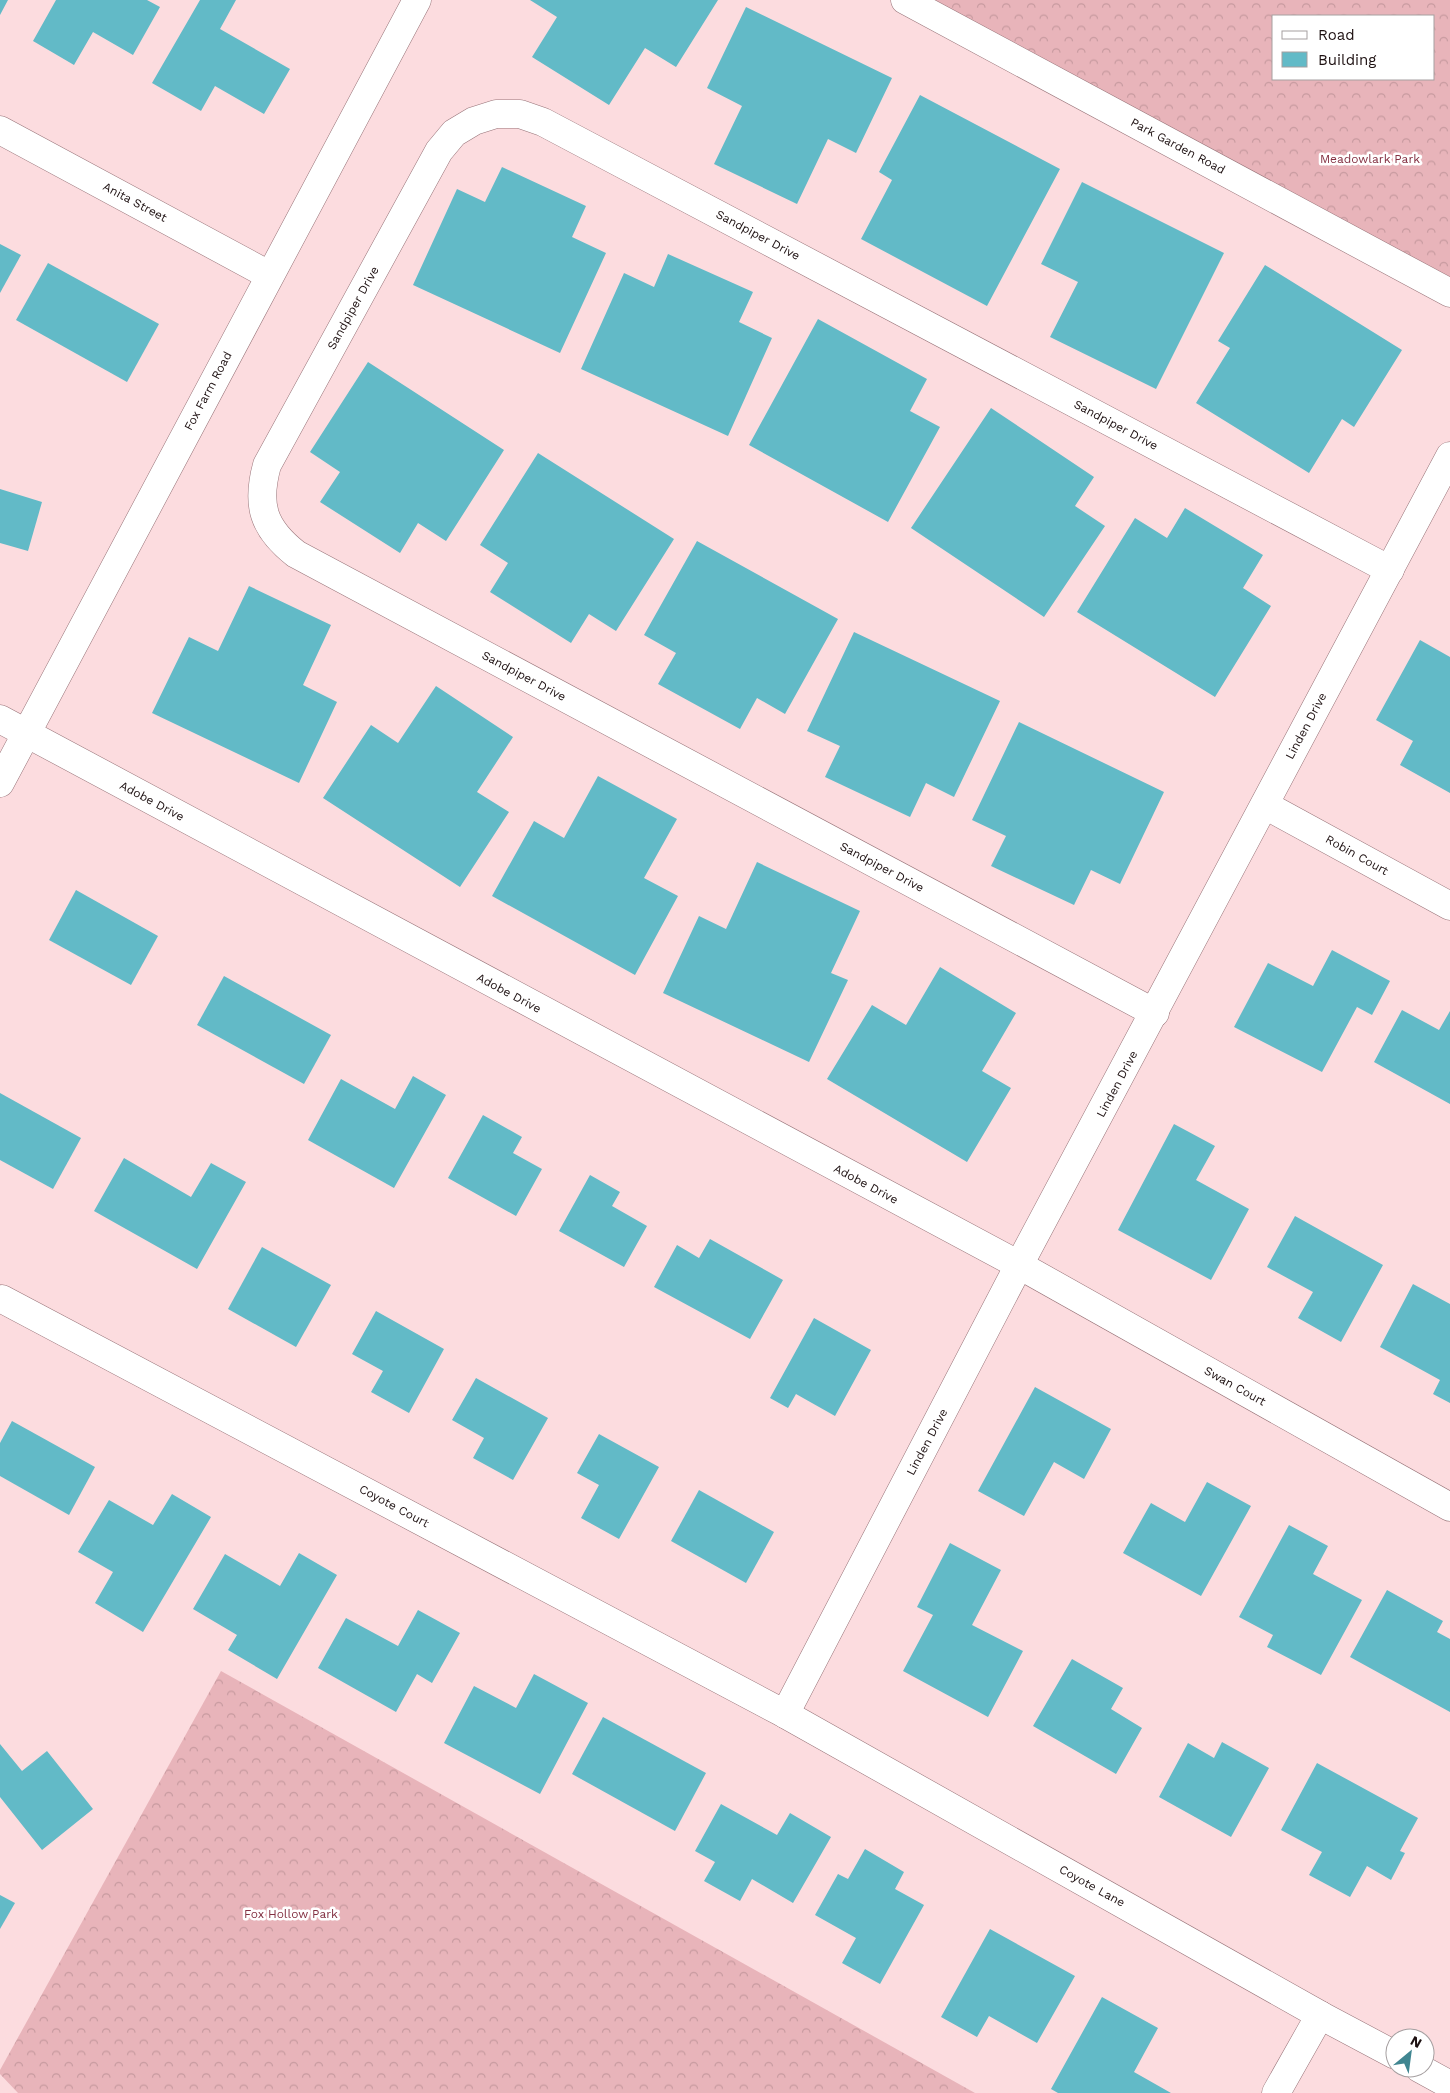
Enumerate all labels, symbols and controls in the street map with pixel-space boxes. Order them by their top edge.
legend [1272,15,1435,80]
text: Road [1318,26,1355,44]
text: Building [1318,51,1376,69]
street label: Park Garden Road [1128,115,1228,177]
park label: Meadowlark Park [1320,152,1420,166]
street label: Anita Street [101,179,169,225]
street label: Sandpiper Drive [714,207,802,263]
street label: Sandpiper Drive [324,264,382,352]
street label: Fox Farm Road [181,349,235,433]
street label: Sandpiper Drive [1072,397,1160,453]
street label: Sandpiper Drive [480,648,568,704]
street label: Linden Drive [1283,690,1329,762]
street label: Adobe Drive [117,778,187,824]
street label: Robin Court [1323,832,1391,878]
street label: Sandpiper Drive [838,839,926,895]
street label: Adobe Drive [474,970,544,1016]
street label: Linden Drive [1094,1048,1140,1120]
street label: Adobe Drive [831,1161,901,1207]
street label: Swan Court [1202,1363,1268,1409]
street label: Linden Drive [904,1406,950,1478]
street label: Coyote Court [357,1482,431,1530]
street label: Coyote Lane [1057,1862,1127,1910]
park label: Fox Hollow Park [244,1907,338,1921]
north arrow [1385,2028,1435,2078]
text: N [1408,2032,1425,2051]

